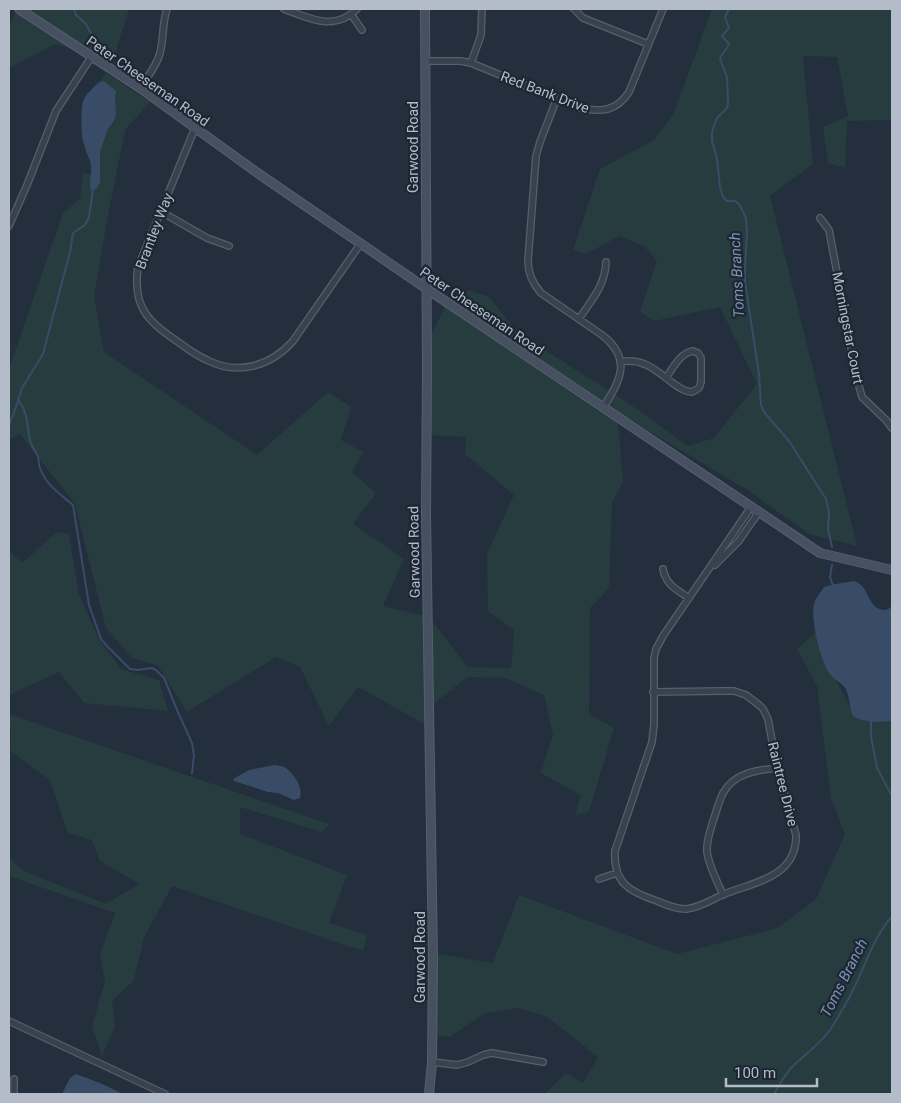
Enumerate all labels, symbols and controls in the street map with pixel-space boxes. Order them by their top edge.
street label: Peter Cheeseman Road [84,33,212,129]
street label: Red Bank Drive [498,68,592,116]
street label: Garwood Road [405,101,421,193]
street label: Brantley Way [132,190,176,271]
water label: Toms Branch [726,232,748,318]
street label: Peter Cheeseman Road [417,264,547,358]
street label: Morningstar Court [829,271,867,386]
street label: Garwood Road [405,506,423,598]
street label: Raintree Drive [765,740,801,828]
street label: Garwood Road [412,911,428,1003]
water label: Toms Branch [817,936,871,1020]
scale bar [726,1056,817,1088]
text: 100 m [734,1064,776,1082]

